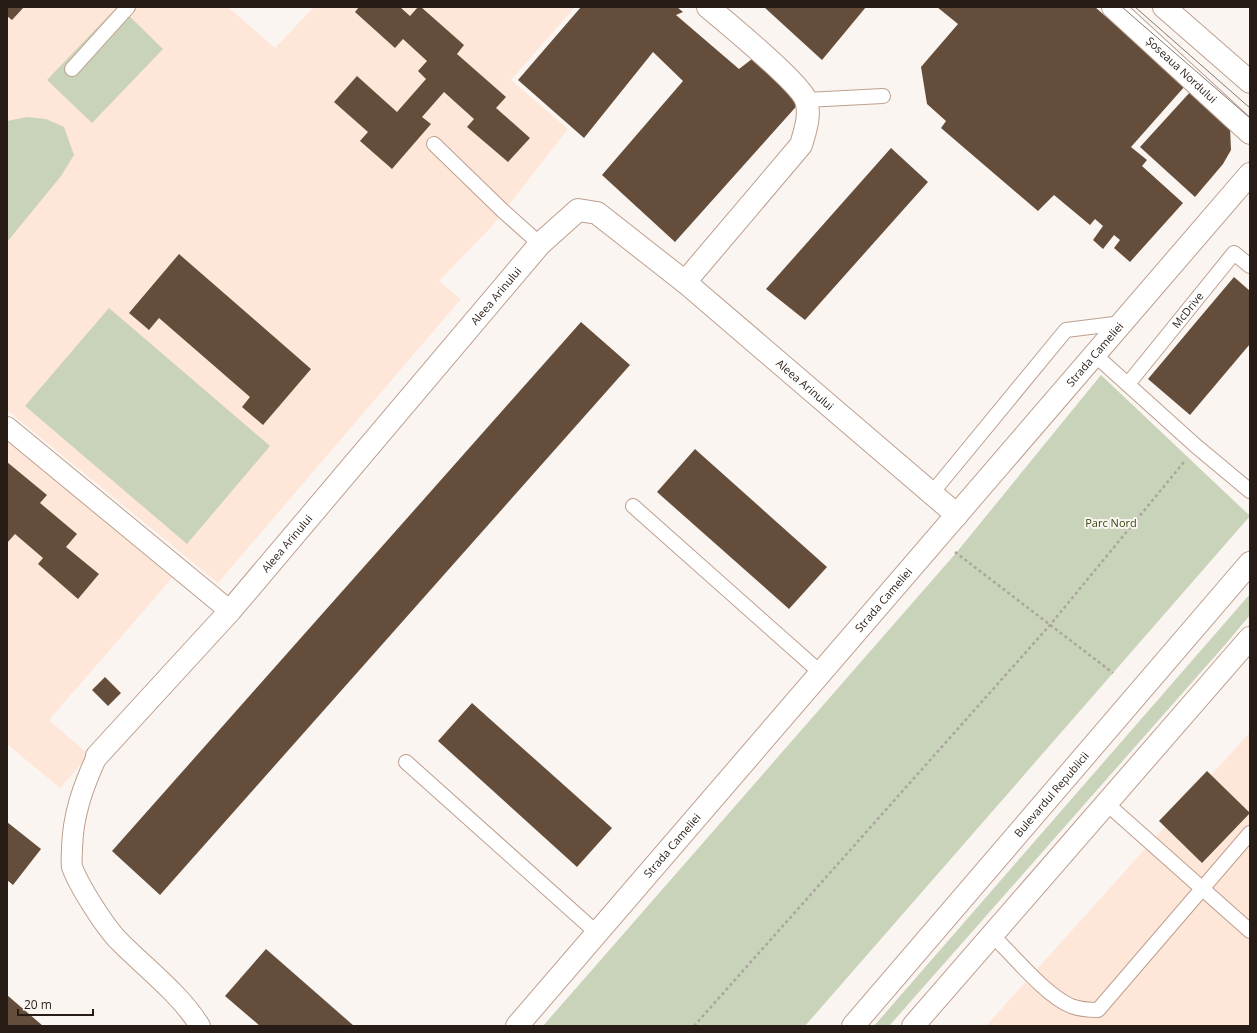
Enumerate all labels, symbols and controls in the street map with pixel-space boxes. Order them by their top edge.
street label: Șoseaua Nordului [1143,33,1220,106]
street label: Aleea Arinului [467,264,524,328]
street label: McDrive [1168,289,1206,331]
street label: Strada Cameliei [1063,319,1126,389]
street label: Aleea Arinului [773,355,837,413]
street label: Aleea Arinului [258,511,315,575]
park label: Parc Nord [1085,515,1137,530]
street label: Strada Cameliei [851,564,915,635]
street label: Bulevardul Republicii [1010,748,1092,840]
street label: Strada Cameliei [640,810,704,881]
scale bar [18,991,93,1017]
text: 20 m [24,996,52,1013]

